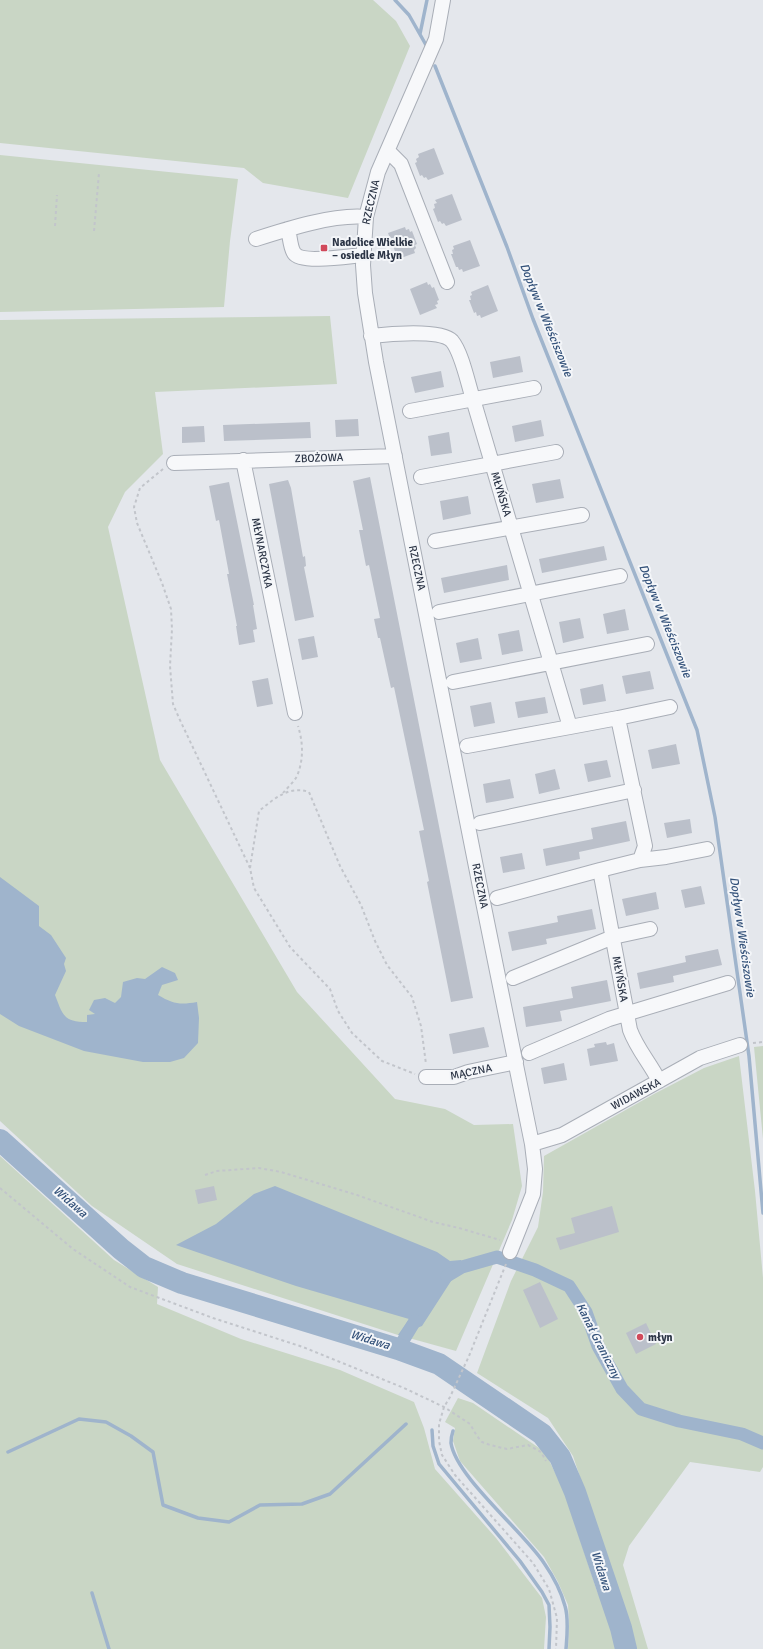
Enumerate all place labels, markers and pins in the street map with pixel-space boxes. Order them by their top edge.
place label: Nadolice Wielkie – osiedle Młyn [332,236,414,262]
marker: Nadolice Wielkie – osiedle Młyn [319,243,329,253]
place label: młyn [648,1331,673,1344]
marker: młyn [635,1332,645,1342]

